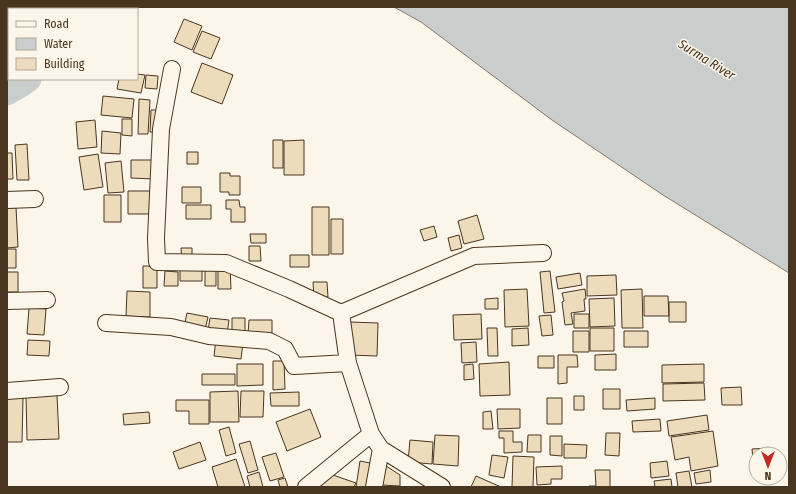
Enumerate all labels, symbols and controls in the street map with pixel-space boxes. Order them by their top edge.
legend [8,8,138,80]
text: Road [44,17,69,31]
water label: Surma River [675,36,738,83]
text: Water [44,37,73,51]
text: Building [44,57,85,71]
north arrow [748,446,788,486]
text: N [765,469,771,482]

